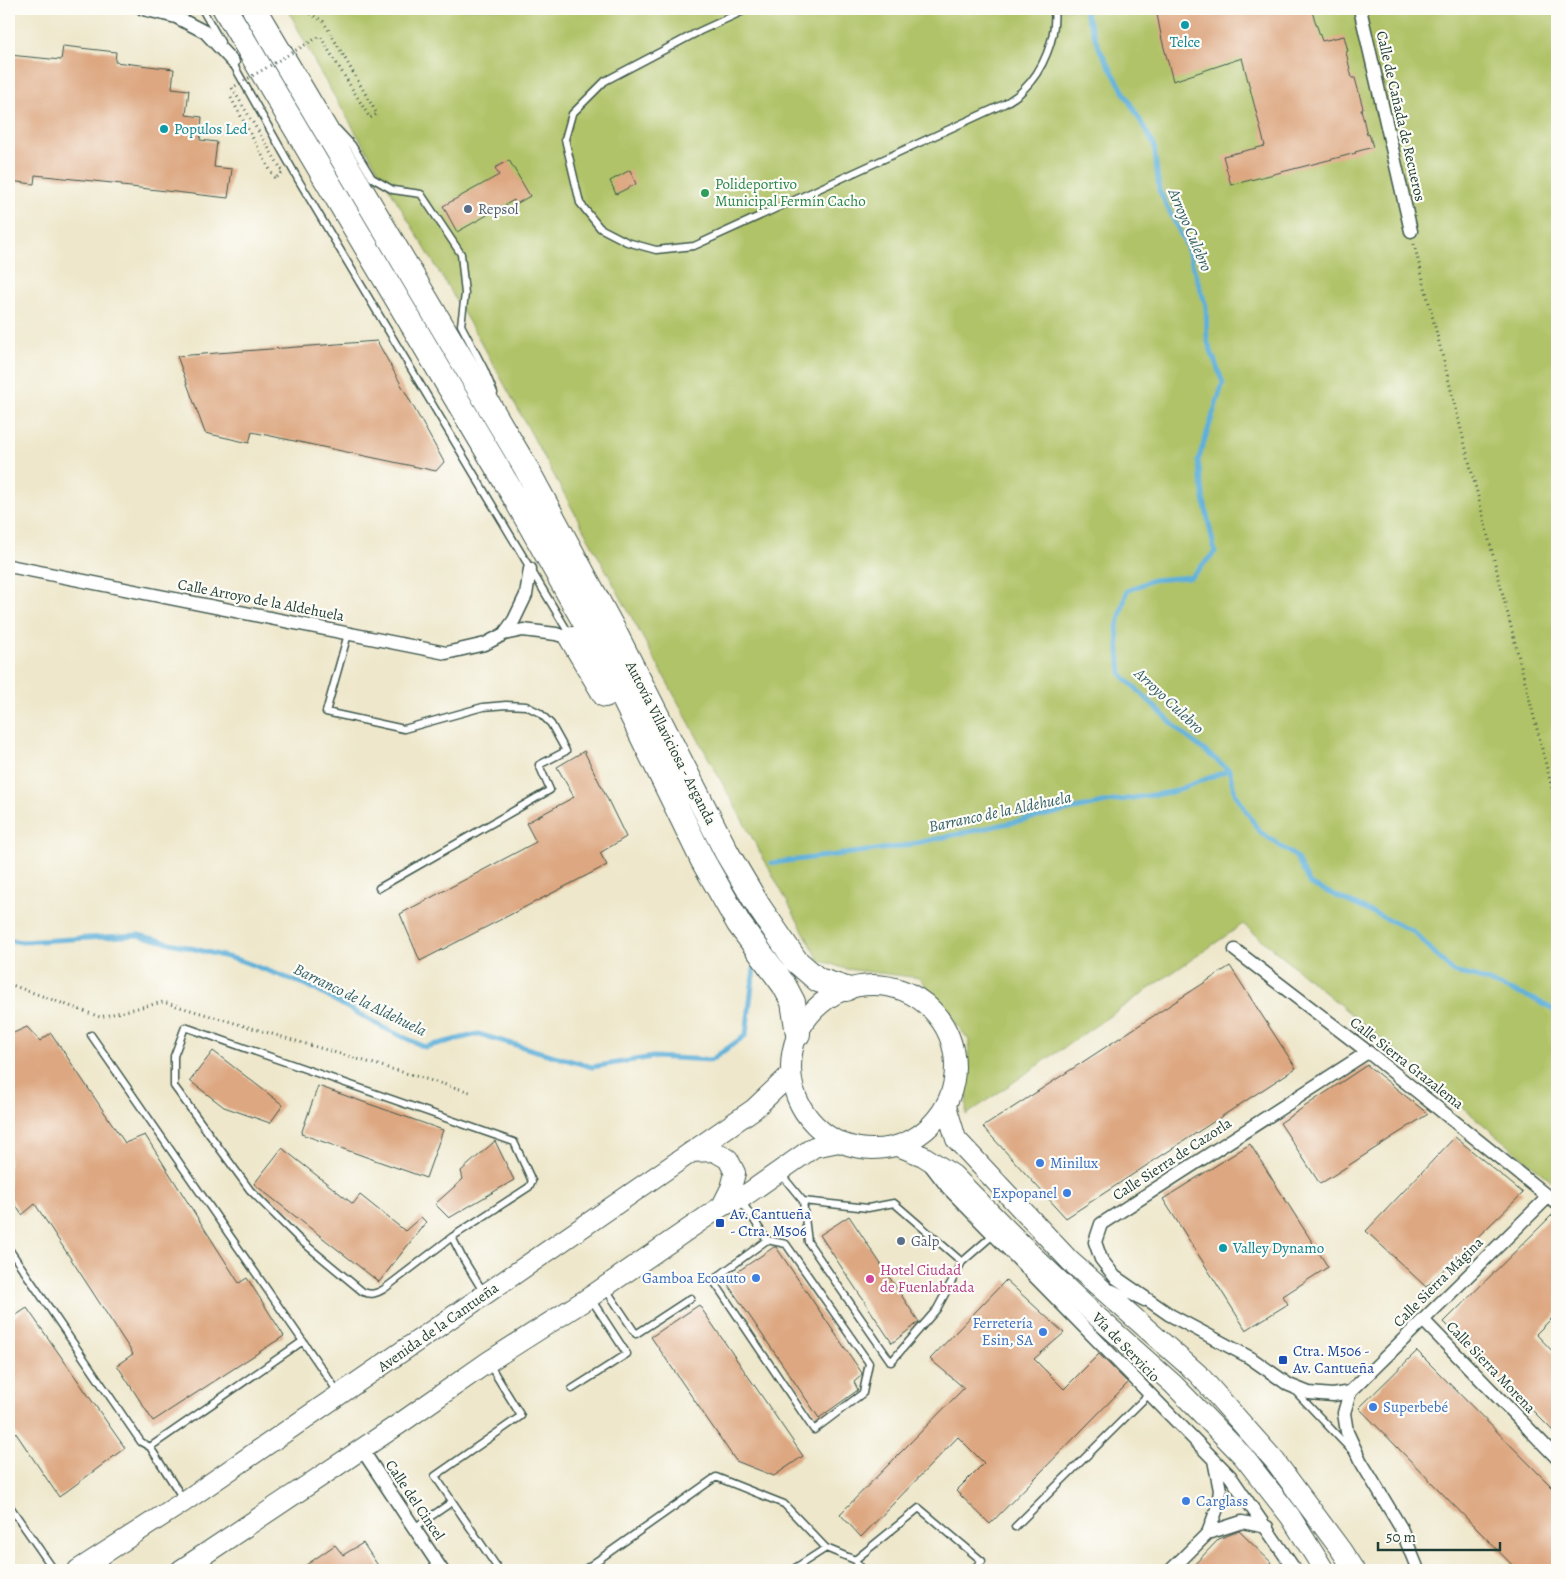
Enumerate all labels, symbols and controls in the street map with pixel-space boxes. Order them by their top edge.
marker: Telce [1179,19,1191,31]
street label: Calle de Cañada de Recueros [1372,29,1430,203]
place label: Telce [1170,32,1201,52]
place label: Populos Led [174,119,249,139]
marker: Populos Led [158,123,170,135]
place label: Polideportivo Municipal Fermín Cacho [715,174,866,211]
water label: Arroyo Culebro [1162,184,1217,275]
marker: Polideportivo Municipal Fermín Cacho [699,187,711,199]
place label: Repsol [478,199,519,219]
marker: Repsol [462,203,474,215]
street label: Calle Arroyo de la Aldehuela [176,574,346,626]
street label: Autovía Villaviciosa - Arganda [620,657,721,828]
water label: Arroyo Culebro [1129,662,1209,739]
water label: Barranco de la Aldehuela [927,786,1074,838]
water label: Barranco de la Aldehuela [290,958,431,1042]
street label: Calle Sierra Grazalema [1346,1012,1468,1114]
street label: Calle Sierra de Cazorla [1109,1113,1235,1205]
place label: Minilux [1050,1153,1098,1173]
marker: Minilux [1034,1157,1046,1169]
place label: Expopanel [992,1183,1057,1203]
marker: Expopanel [1061,1187,1073,1199]
place label: Av. Cantueña - Ctra. M506 [729,1204,811,1241]
marker: Av. Cantueña - Ctra. M506 [714,1217,726,1229]
place label: Galp [911,1231,940,1251]
street label: Calle Sierra Mágina [1389,1233,1487,1331]
marker: Galp [895,1235,907,1247]
place label: Valley Dynamo [1232,1238,1324,1258]
marker: Valley Dynamo [1217,1242,1229,1254]
place label: Hotel Ciudad de Fuenlabrada [880,1260,974,1297]
place label: Gamboa Ecoauto [642,1268,746,1288]
marker: Gamboa Ecoauto [750,1272,762,1284]
marker: Hotel Ciudad de Fuenlabrada [864,1273,876,1285]
street label: Avenida de la Cantueña [373,1278,502,1377]
street label: Vía de Servicio [1087,1307,1164,1386]
place label: Ferretería Esin, SA [973,1313,1033,1350]
street label: Calle Sierra Morena [1442,1317,1540,1417]
marker: Ferretería Esin, SA [1037,1326,1049,1338]
place label: Ctra. M506 - Av. Cantueña [1292,1341,1374,1378]
marker: Ctra. M506 - Av. Cantueña [1277,1354,1289,1366]
place label: Superbebé [1383,1397,1448,1417]
marker: Superbebé [1367,1401,1379,1413]
street label: Calle del Cincel [381,1456,449,1544]
place label: Carglass [1196,1491,1248,1511]
marker: Carglass [1180,1495,1192,1507]
scale bar [1378,1519,1501,1551]
text: 50 m [1386,1527,1416,1547]

